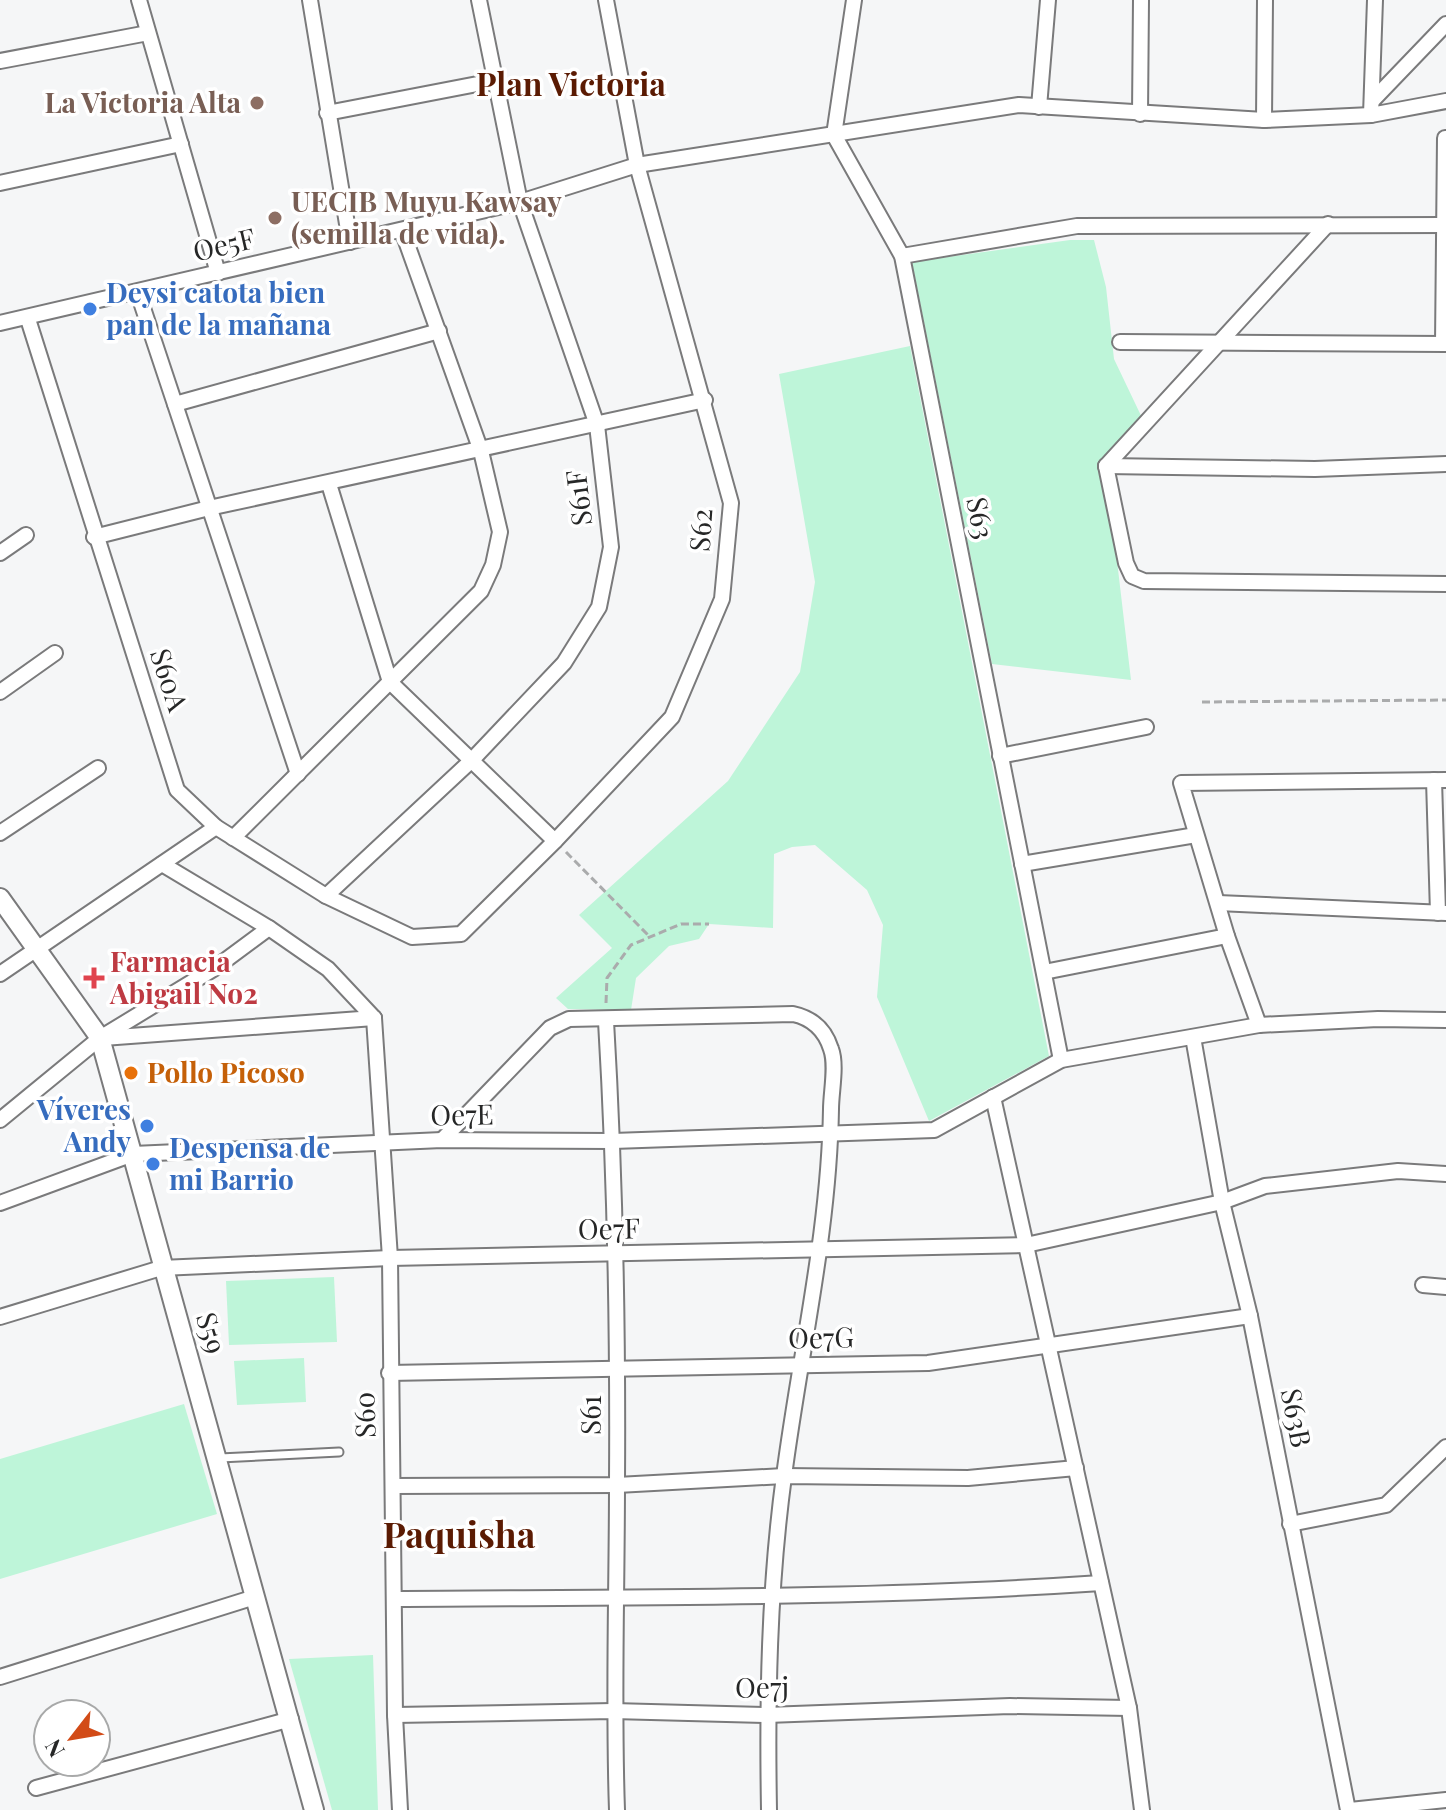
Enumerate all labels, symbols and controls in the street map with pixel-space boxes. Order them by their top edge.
district label: Plan Victoria [476,61,666,104]
place label: La Victoria Alta [44,83,241,120]
marker: La Victoria Alta [248,94,266,112]
place label: UECIB Muyu Kawsay (semilla de vida). [291,182,562,251]
marker: UECIB Muyu Kawsay (semilla de vida). [266,209,284,227]
street label: Oe5F [189,218,258,269]
place label: Deysi catota bien pan de la mañana [106,273,331,342]
marker: Deysi catota bien pan de la mañana [81,300,99,318]
street label: S61F [556,468,599,528]
street label: S63 [959,493,1004,542]
street label: S62 [680,507,719,553]
street label: S60A [143,643,198,716]
place label: Farmacia Abigail No2 [109,942,258,1011]
marker: Farmacia Abigail No2 [85,969,103,987]
place label: Pollo Picoso [147,1053,305,1090]
marker: Pollo Picoso [122,1064,140,1082]
place label: Víveres Andy [36,1090,131,1159]
street label: Oe7E [430,1094,494,1133]
marker: Víveres Andy [138,1117,156,1135]
place label: Despensa de mi Barrio [169,1128,330,1197]
marker: Despensa de mi Barrio [144,1155,162,1173]
street label: Oe7F [578,1208,640,1247]
street label: S59 [189,1308,236,1358]
street label: Oe7G [788,1317,854,1356]
street label: S63B [1274,1385,1321,1451]
street label: S60 [344,1391,383,1439]
street label: S61 [571,1395,608,1435]
district label: Paquisha [383,1509,536,1557]
street label: Oe7j [735,1668,789,1705]
north arrow [32,1698,112,1778]
text: N [37,1734,71,1763]

